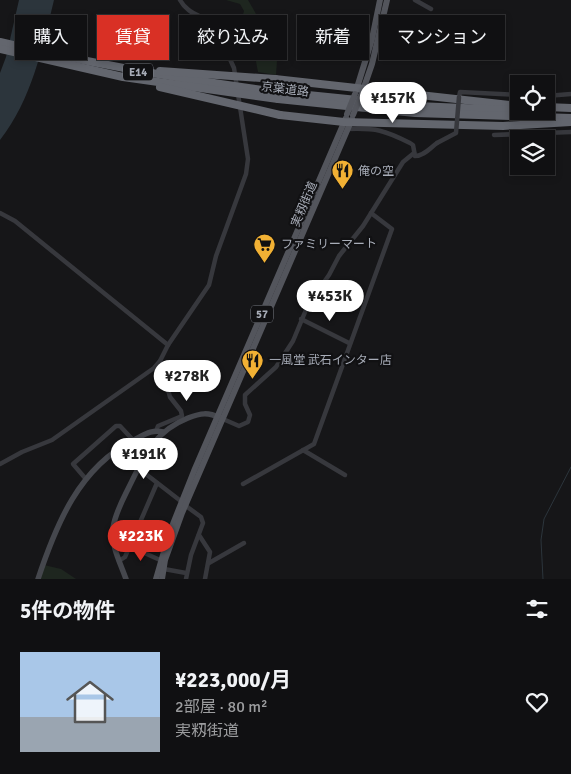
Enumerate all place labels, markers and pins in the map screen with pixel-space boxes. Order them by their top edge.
pin: ¥157K [358,82,428,124]
restaurant icon: 俺の空 [330,159,354,190]
place label: 俺の空 [358,164,394,179]
supermarket icon: ファミリーマート [253,232,277,263]
place label: ファミリーマート [281,237,377,252]
pin: ¥453K [295,280,365,322]
restaurant icon: 一風堂 武石インター店 [241,348,265,379]
place label: 一風堂 武石インター店 [269,353,392,368]
pin: ¥278K [152,360,222,402]
pin: ¥191K [109,438,179,480]
pin: ¥223K [106,520,176,562]

